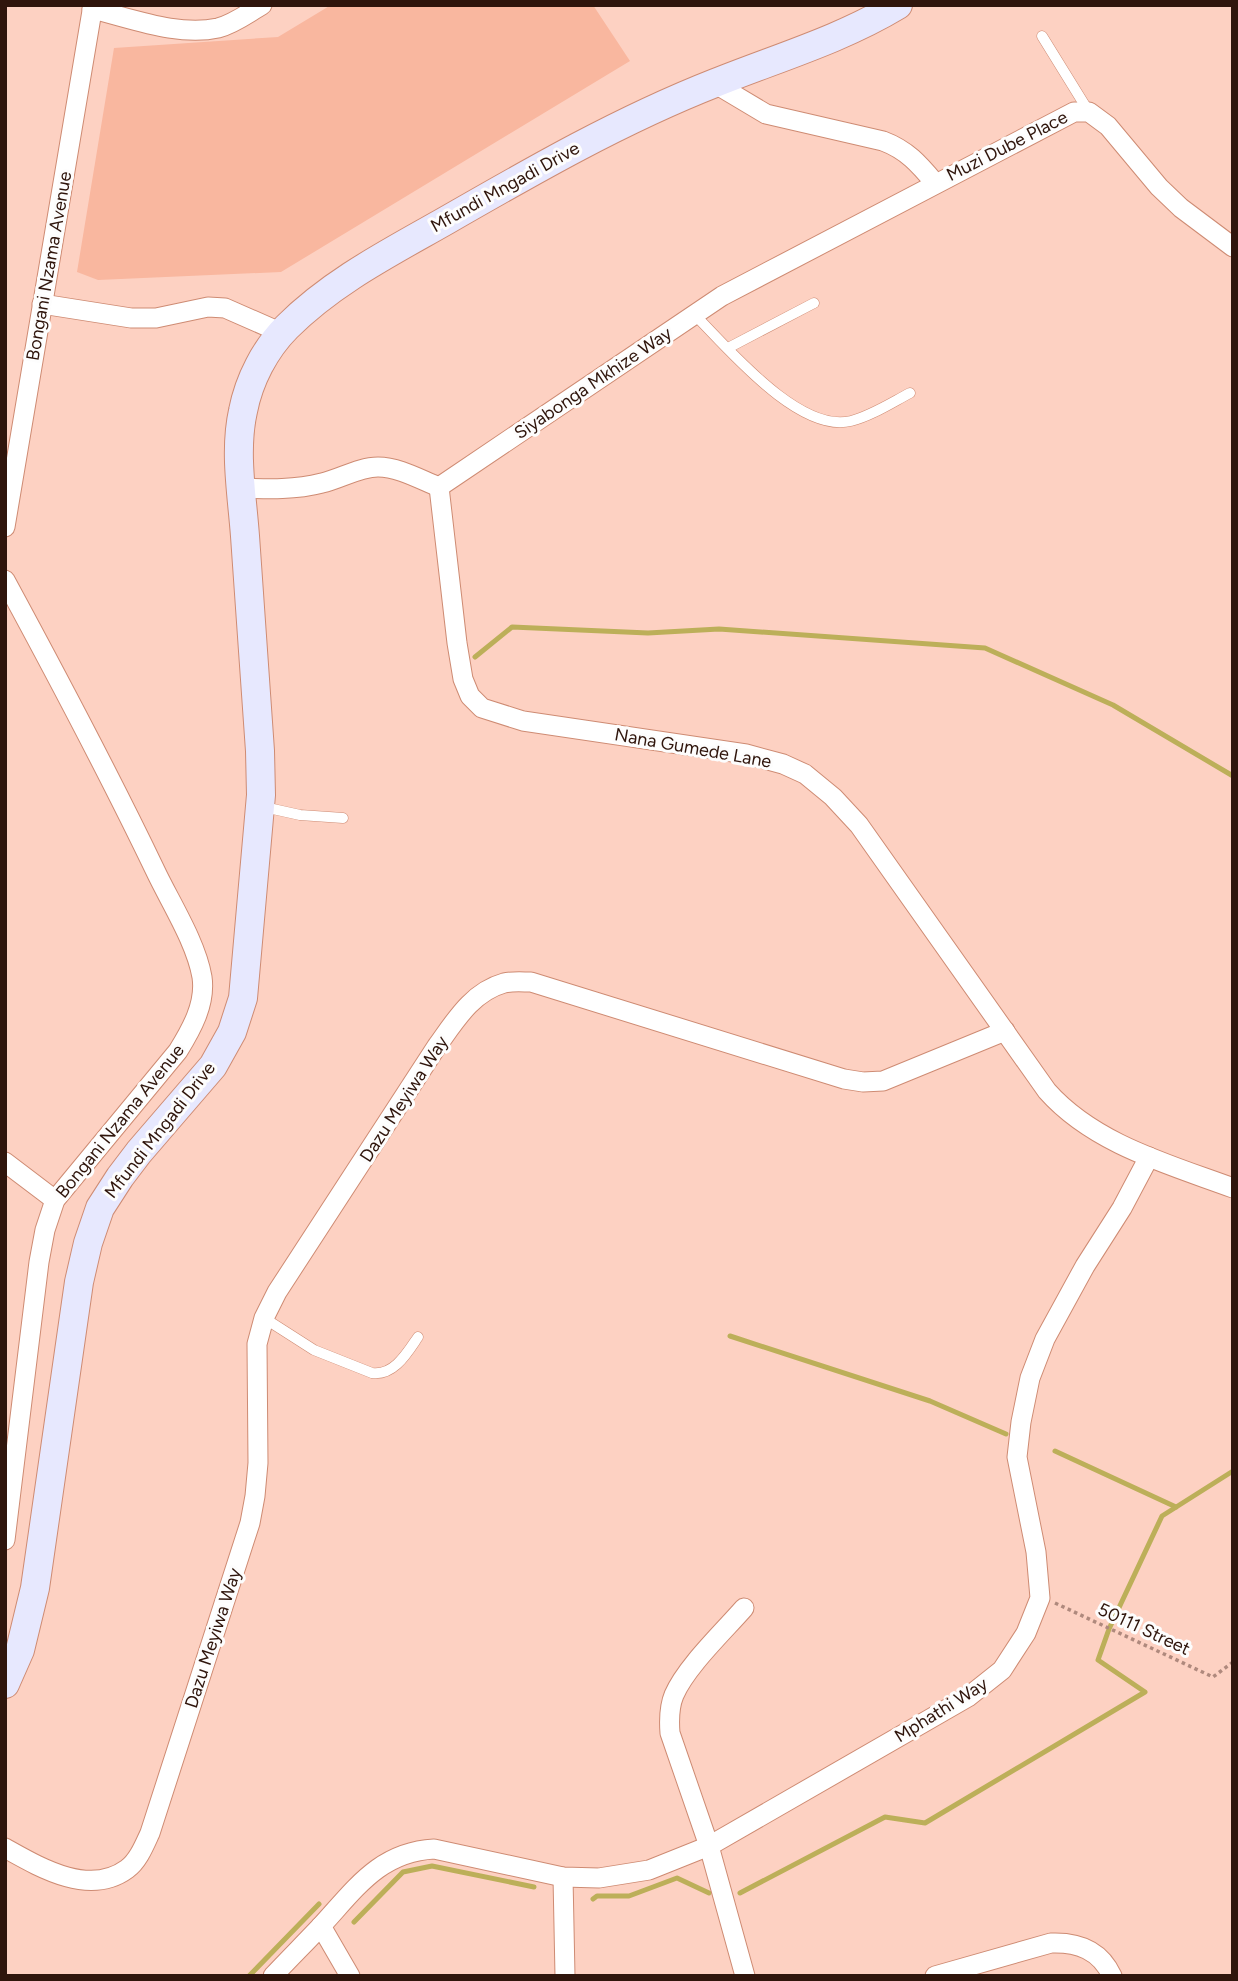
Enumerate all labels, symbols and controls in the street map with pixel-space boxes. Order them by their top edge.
street label: Muzi Dube Place [943,106,1071,186]
street label: Mfundi Mngadi Drive [427,137,583,237]
street label: Bongani Nzama Avenue [22,170,77,362]
street label: Siyabonga Mkhize Way [510,322,676,444]
street label: Nana Gumede Lane [613,723,773,773]
street label: Dazu Meyiwa Way [355,1031,453,1166]
street label: Bongani Nzama Avenue [51,1039,189,1202]
street label: Mfundi Mngadi Drive [100,1057,220,1203]
street label: Dazu Meyiwa Way [180,1565,246,1711]
street label: 50111 Street [1094,1598,1194,1660]
street label: Mphathi Way [890,1672,992,1747]

